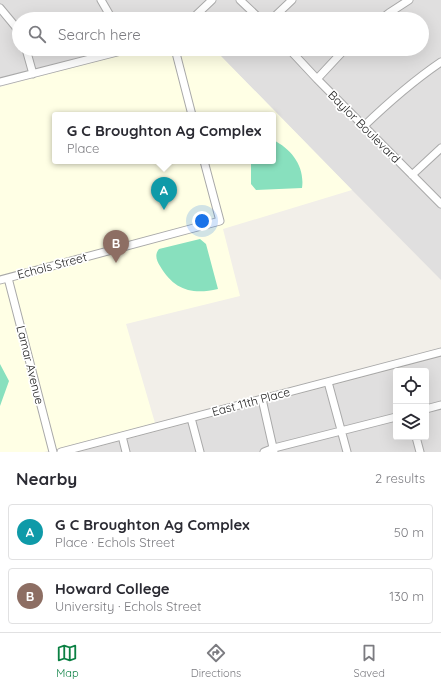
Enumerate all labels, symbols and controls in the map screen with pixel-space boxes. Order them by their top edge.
search box [12,12,429,56]
icon: search [26,23,48,45]
text: Search here [58,25,141,44]
street label: Baylor Boulevard [325,87,404,166]
popup [52,112,276,164]
text: G C Broughton Ag Complex [67,121,261,140]
text: Place [67,140,99,156]
pin: A [151,177,177,210]
your location [192,211,212,231]
pin: B [103,230,129,263]
street label: Echols Street [15,249,88,282]
street label: Lamar Avenue [13,324,48,406]
map controls [393,368,429,440]
button: locate [393,368,429,404]
street label: East 11th Place [210,384,292,419]
button: layers [393,404,429,440]
text: Nearby [16,468,77,489]
text: 2 results [375,470,425,486]
text: G C Broughton Ag Complex [55,515,250,534]
text: A [26,524,34,540]
text: 50 m [394,524,424,540]
text: Place · Echols Street [55,534,175,550]
text: Howard College [55,579,170,598]
text: B [26,588,34,604]
text: 130 m [389,588,424,604]
text: University · Echols Street [55,598,201,614]
tab: Map [56,642,79,680]
tab: Directions [191,642,241,680]
tab: Saved [353,642,385,680]

